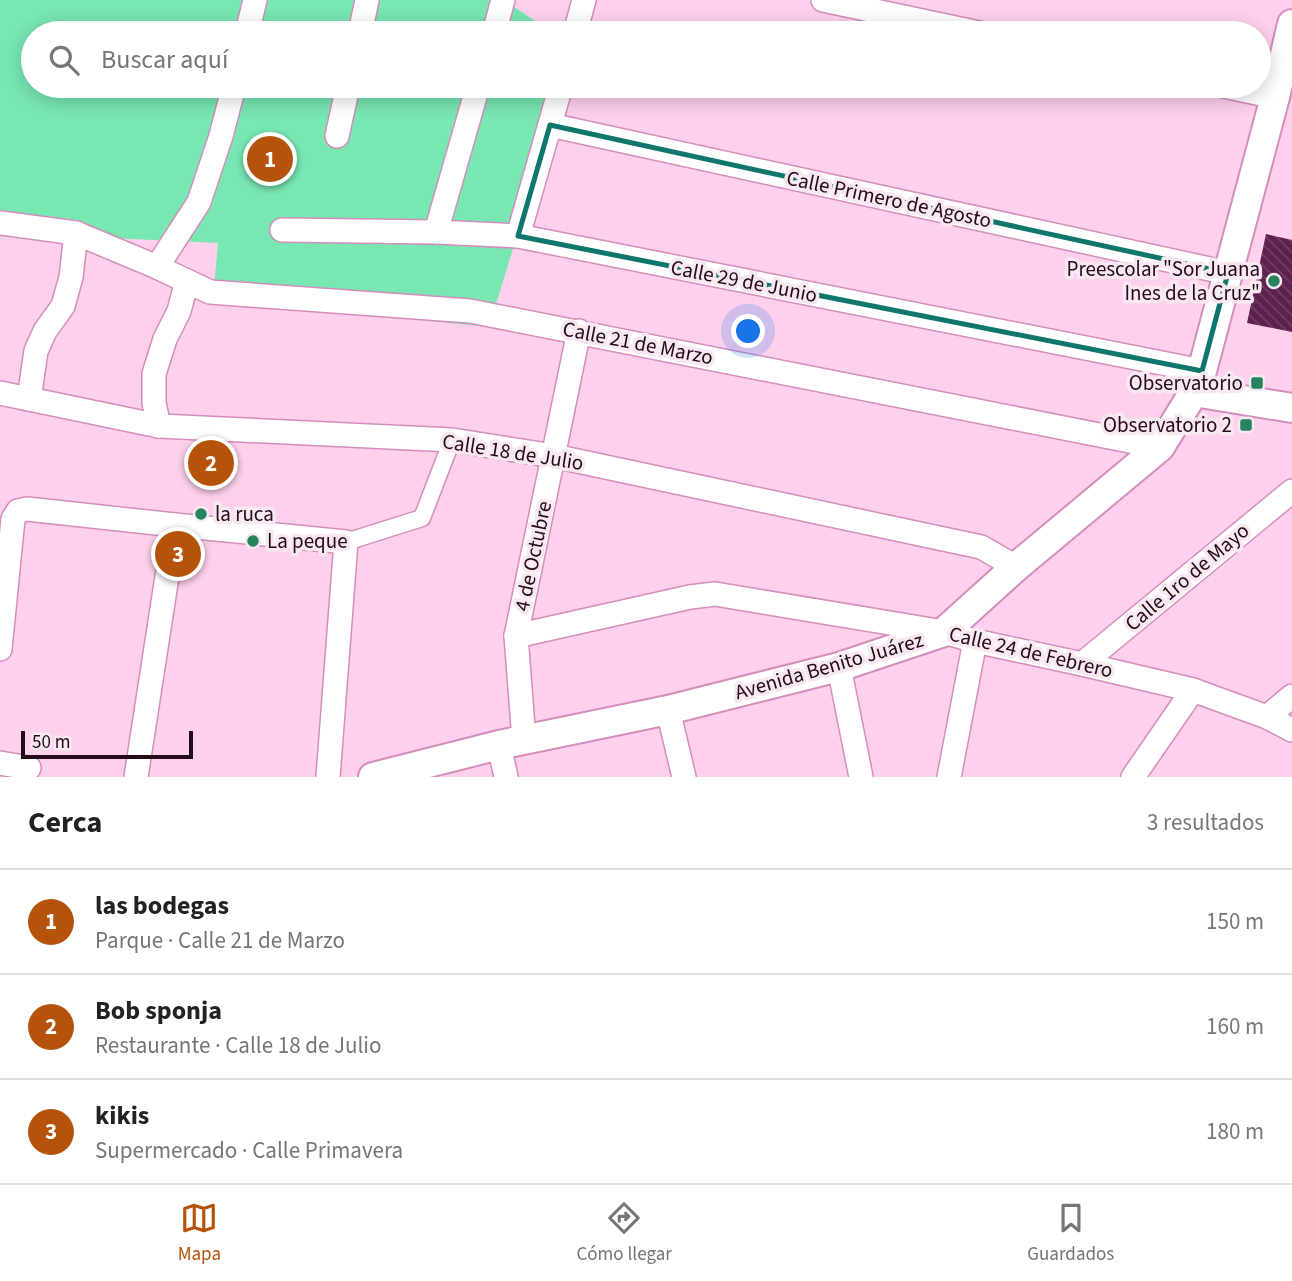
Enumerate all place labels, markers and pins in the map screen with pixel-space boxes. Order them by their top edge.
pin: 1 [247,133,293,185]
place label: Preescolar "Sor Juana Ines de la Cruz" [1067,254,1260,308]
marker: Preescolar "Sor Juana Ines de la Cruz" [1266,273,1282,289]
place label: Observatorio [1129,368,1243,398]
marker: Observatorio [1249,375,1265,391]
place label: Observatorio 2 [1103,410,1232,440]
marker: Observatorio 2 [1238,417,1254,433]
pin: 2 [188,437,234,489]
place label: la ruca [215,499,274,529]
marker: la ruca [193,506,209,522]
place label: La peque [267,526,348,556]
pin: 3 [155,528,201,580]
marker: La peque [245,533,261,549]

